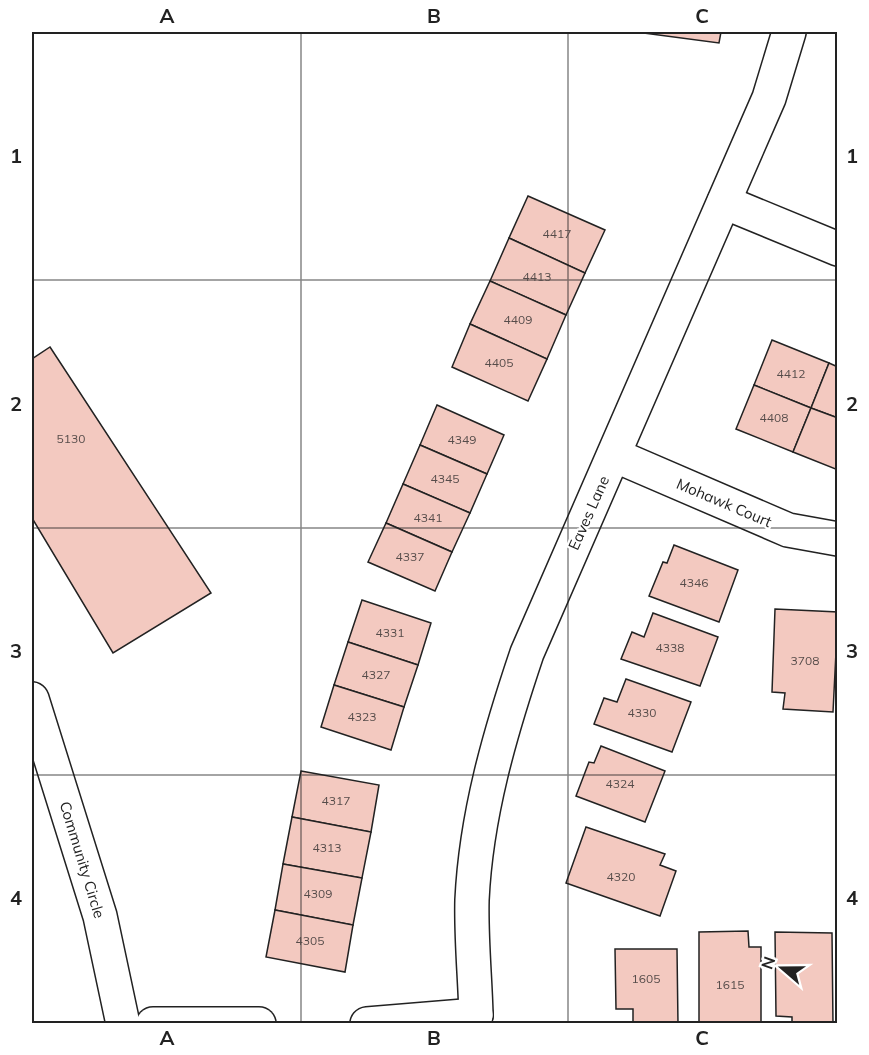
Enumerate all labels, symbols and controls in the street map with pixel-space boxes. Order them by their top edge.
text: A [160,3,175,28]
text: B [427,3,441,28]
text: C [695,3,709,28]
text: 1 [10,143,22,168]
text: 1 [846,143,858,168]
house number: 4417 [543,226,571,241]
house number: 4413 [523,269,551,284]
house number: 4409 [504,312,532,327]
house number: 4405 [485,355,513,370]
house number: 4412 [777,366,805,381]
text: 2 [10,391,22,416]
text: 2 [846,391,858,416]
house number: 4408 [760,410,788,425]
house number: 5130 [57,431,85,446]
house number: 4349 [448,432,476,447]
house number: 4345 [431,471,459,486]
street label: Eaves Lane [564,473,613,553]
street label: Mohawk Court [674,474,775,531]
house number: 4341 [414,510,442,525]
house number: 4337 [396,549,424,564]
house number: 4346 [680,575,708,590]
house number: 4331 [376,625,404,640]
text: 3 [10,638,22,663]
text: 3 [846,638,858,663]
house number: 4338 [656,640,684,655]
house number: 3708 [791,653,819,668]
house number: 4327 [362,667,390,682]
house number: 4330 [628,705,656,720]
house number: 4323 [348,709,376,724]
house number: 4324 [606,776,634,791]
house number: 4317 [322,793,350,808]
street label: Community Circle [56,799,109,921]
house number: 4313 [313,840,341,855]
house number: 4320 [607,869,635,884]
text: 4 [10,885,22,910]
text: 4 [846,885,858,910]
house number: 4309 [304,886,332,901]
house number: 4305 [296,933,324,948]
north arrow [752,938,812,998]
text: N [756,954,779,972]
house number: 1605 [632,971,660,986]
house number: 1615 [716,977,744,992]
text: A [160,1025,175,1050]
text: B [427,1025,441,1050]
text: C [695,1025,709,1050]

